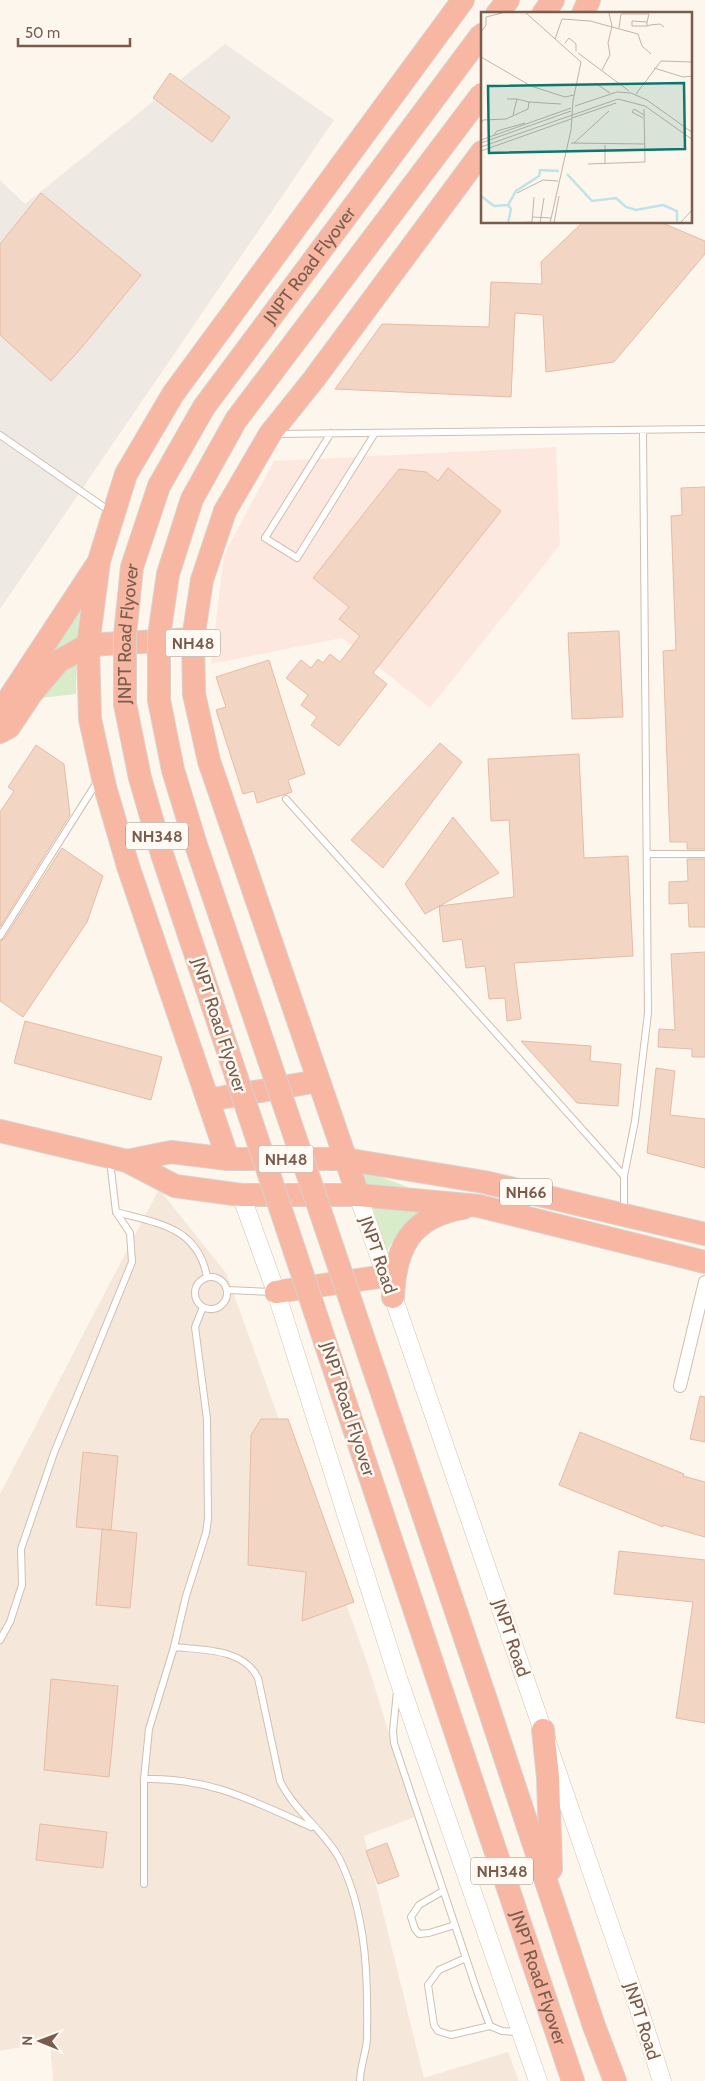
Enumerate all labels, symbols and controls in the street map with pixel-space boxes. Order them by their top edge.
inset map [481,12,692,224]
scale bar [18,15,130,47]
text: 50 m [25,24,60,42]
street label: JNPT Road Flyover [258,202,360,329]
street label: JNPT Road Flyover [114,560,143,705]
road number: NH48 [166,630,220,656]
road number: NH348 [126,822,188,849]
street label: JNPT Road Flyover [187,954,251,1095]
road number: NH48 [258,1146,314,1172]
road number: NH66 [500,1178,552,1206]
street label: JNPT Road [354,1213,401,1297]
street label: JNPT Road Flyover [316,1338,380,1479]
street label: JNPT Road [487,1596,534,1680]
road number: NH348 [471,1858,533,1884]
street label: JNPT Road Flyover [505,1907,571,2048]
street label: JNPT Road [619,1978,665,2063]
north arrow [15,2016,65,2066]
text: N [18,2036,36,2046]

